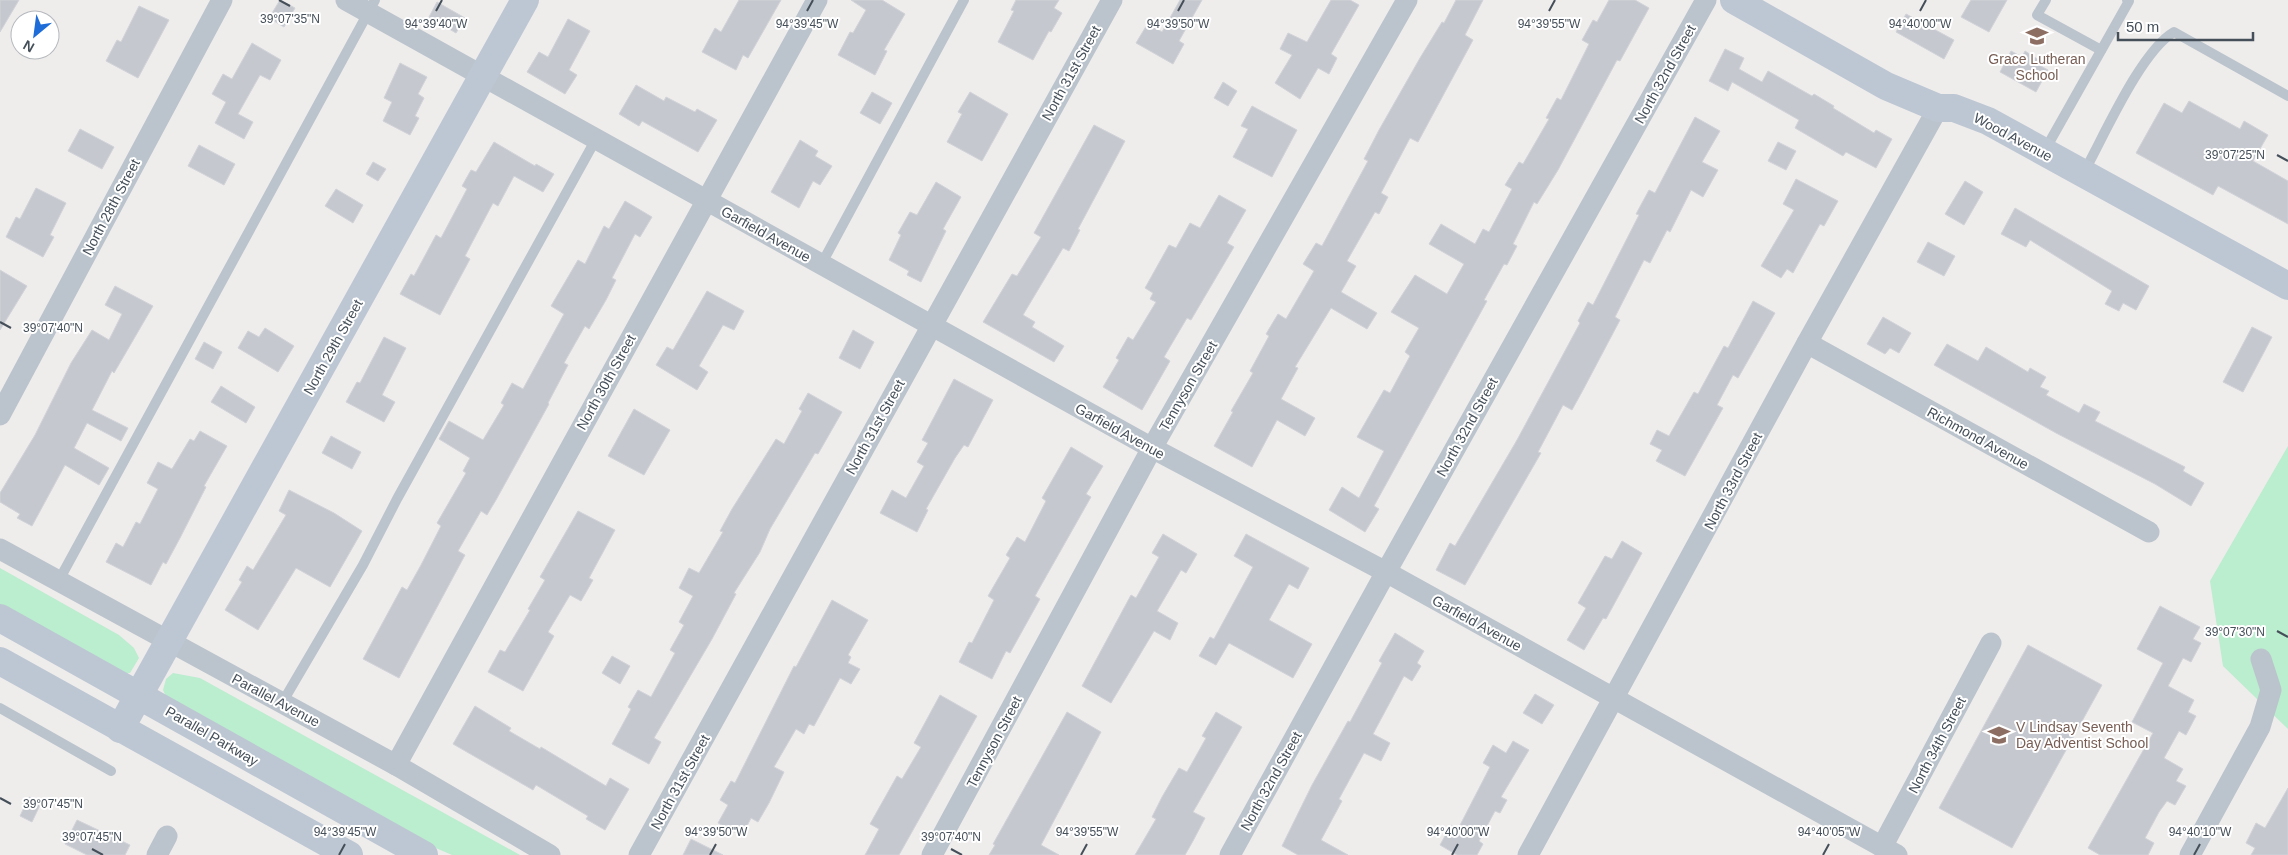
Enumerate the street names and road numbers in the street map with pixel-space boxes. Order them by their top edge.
street label: North 32nd Street [1631,22,1699,126]
street label: North 31st Street [1038,23,1104,123]
street label: Wood Avenue [1971,110,2055,165]
street label: North 28th Street [79,156,143,258]
street label: Garfield Avenue [719,203,814,265]
street label: North 29th Street [300,296,366,398]
street label: North 30th Street [573,331,639,433]
street label: Tennyson Street [1156,338,1220,434]
street label: North 32nd Street [1433,375,1501,479]
street label: North 31st Street [842,377,908,477]
street label: Garfield Avenue [1073,400,1168,462]
street label: Richmond Avenue [1925,404,2032,473]
street label: North 33rd Street [1701,430,1765,532]
street label: Garfield Avenue [1430,592,1525,654]
street label: Parallel Avenue [229,670,323,730]
street label: Tennyson Street [963,693,1025,790]
street label: North 34th Street [1905,694,1969,796]
street label: Parallel Parkway [163,703,261,769]
street label: North 32nd Street [1237,729,1305,833]
street label: North 31st Street [647,732,713,832]

